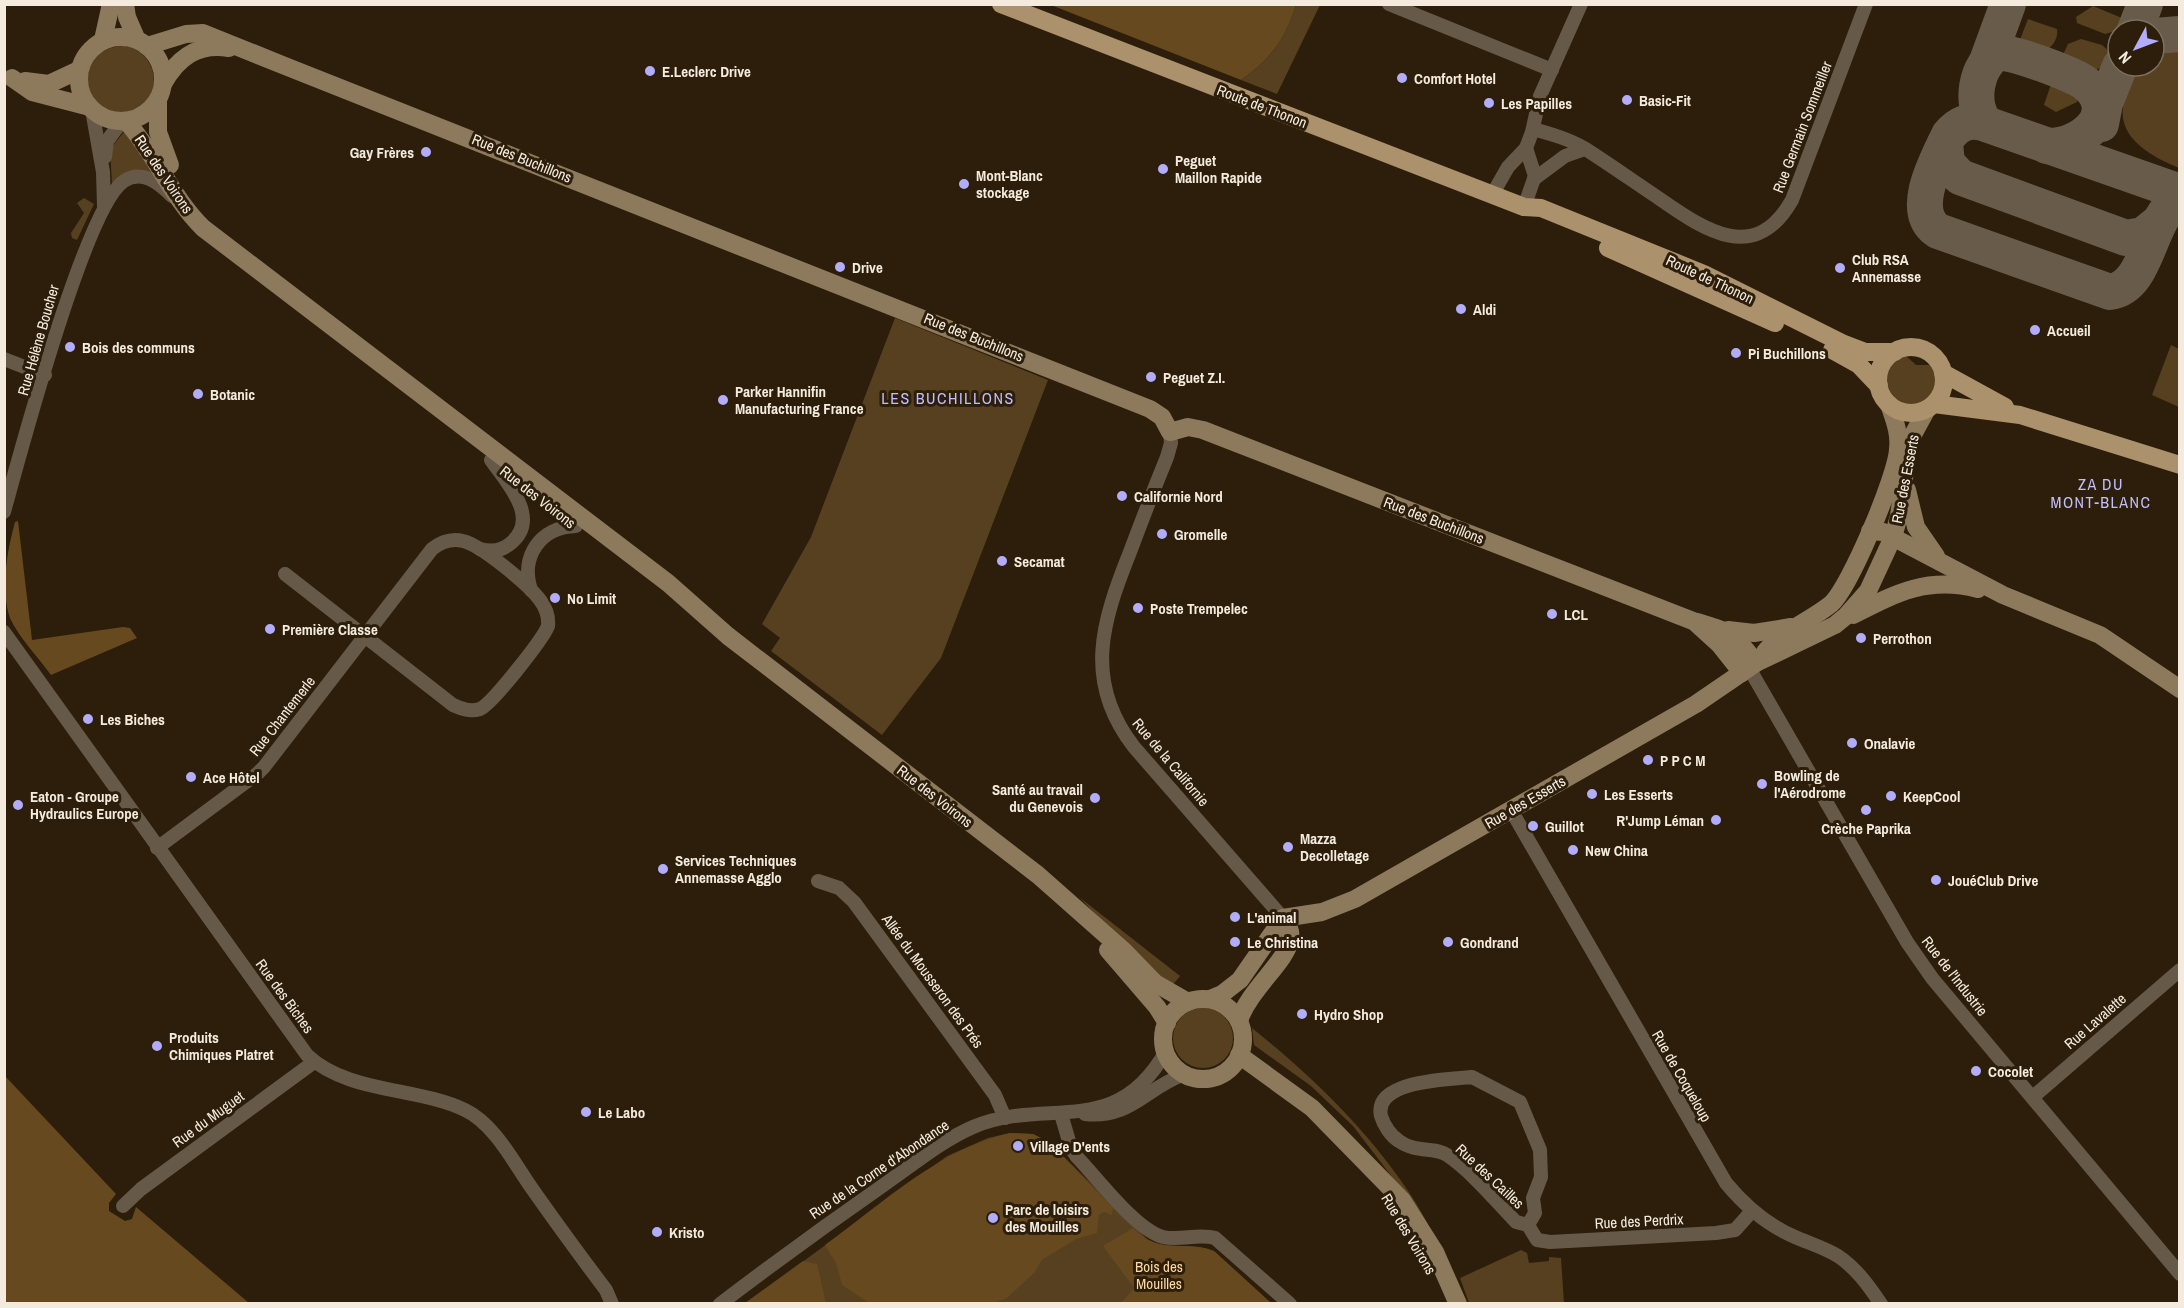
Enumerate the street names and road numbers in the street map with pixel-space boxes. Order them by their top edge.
street label: Rue Germain Sommeiller [1767,58,1837,196]
street label: Route de Thonon [1214,79,1310,133]
street label: Rue des Buchillons [469,128,575,188]
street label: Rue des Voirons [130,130,198,218]
street label: Route de Thonon [1663,249,1757,309]
street label: Rue Hélène Boucher [12,282,64,398]
street label: Rue des Buchillons [921,307,1027,367]
street label: Rue des Esserts [1886,433,1924,525]
street label: Rue des Voirons [496,461,580,533]
street label: Rue des Buchillons [1381,491,1487,549]
street label: Rue Chantemerle [244,671,320,760]
street label: Rue de la Californie [1128,713,1214,811]
street label: Rue des Voirons [893,760,977,832]
street label: Rue des Esserts [1481,770,1569,834]
street label: Allée du Mousseron des Prés [877,909,989,1052]
street label: Rue de l'Industrie [1917,932,1993,1020]
street label: Rue des Biches [251,955,319,1037]
street label: Rue Lavalette [2059,988,2131,1054]
street label: Rue de Coqueloup [1647,1026,1717,1126]
street label: Rue du Muguet [168,1085,249,1152]
street label: Rue de la Corne d'Abondance [805,1114,953,1224]
street label: Rue des Cailles [1451,1139,1529,1213]
street label: Rue des Voirons [1377,1190,1441,1278]
street label: Rue des Perdrix [1594,1208,1685,1234]

